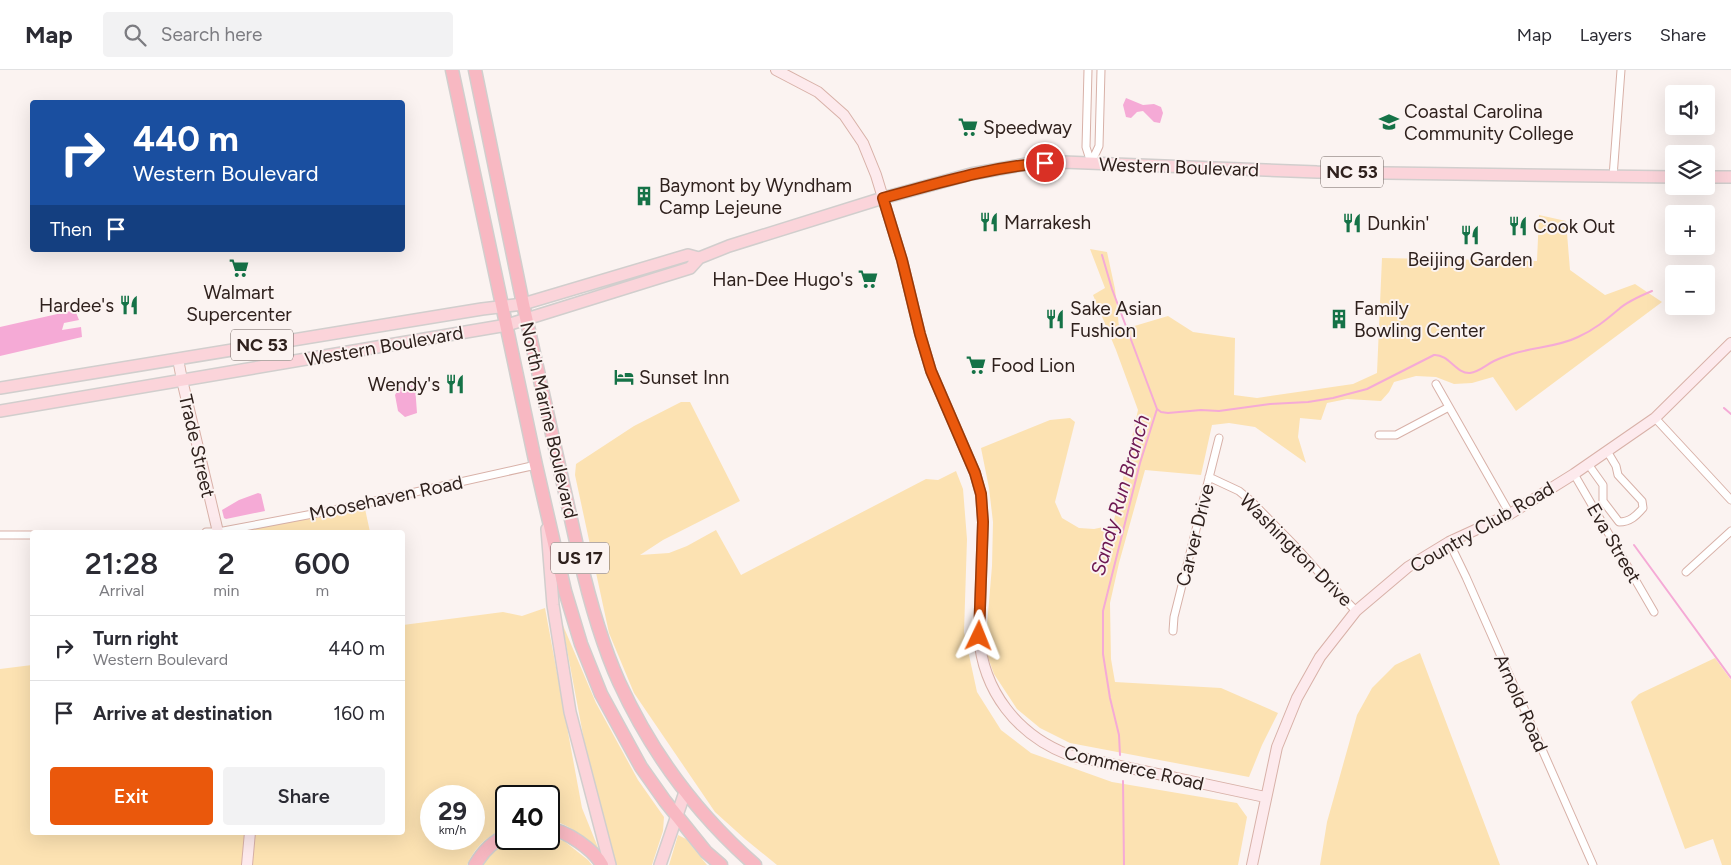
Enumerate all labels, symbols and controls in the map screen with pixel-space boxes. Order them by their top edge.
search box [103,12,453,57]
text: Map [25,20,73,49]
icon: search [121,21,149,49]
text: Search here [161,23,262,46]
text: Map [1517,24,1552,46]
text: Layers [1580,24,1632,46]
text: Share [1660,24,1706,46]
map controls [1665,85,1715,315]
button: sound [1665,85,1715,135]
place label: Coastal Carolina Community College [1404,100,1574,145]
school or university icon: Coastal Carolina Community College [1378,111,1400,133]
supermarket icon: Speedway [957,116,979,138]
place label: Speedway [983,116,1072,139]
text: 440 m [133,118,239,160]
icon: right [50,120,115,185]
pin [1024,142,1066,184]
button: layers [1665,145,1715,195]
icon: arrive [1031,149,1059,177]
street label: Western Boulevard [1098,153,1260,181]
road number: NC 53 [1321,156,1383,188]
text: Western Boulevard [133,160,319,187]
place label: Baymont by Wyndham Camp Lejeune [659,174,852,219]
building icon: Baymont by Wyndham Camp Lejeune [633,185,655,207]
button: + [1665,205,1715,255]
restaurant icon: Marrakesh [978,211,1000,233]
place label: Marrakesh [1004,211,1091,234]
restaurant icon: Dunkin' [1341,212,1363,234]
place label: Dunkin' [1367,212,1429,235]
icon: arrive [102,215,130,243]
restaurant icon: Cook Out [1507,215,1529,237]
place label: Cook Out [1533,215,1615,238]
text: Then [50,218,92,241]
restaurant icon: Beijing Garden [1459,224,1481,246]
place label: Beijing Garden [1407,248,1533,271]
supermarket icon: Walmart Supercenter [228,257,250,279]
button: − [1665,265,1715,315]
place label: Han-Dee Hugo's [712,268,853,291]
supermarket icon: Han-Dee Hugo's [857,268,879,290]
place label: Walmart Supercenter [186,281,292,326]
place label: Hardee's [39,294,114,317]
restaurant icon: Hardee's [118,294,140,316]
place label: Sake Asian Fushion [1070,297,1162,342]
place label: Family Bowling Center [1354,297,1485,342]
restaurant icon: Sake Asian Fushion [1044,308,1066,330]
building icon: Family Bowling Center [1328,308,1350,330]
street label: North Marine Boulevard [515,319,583,521]
street label: Western Boulevard [303,321,465,371]
road number: NC 53 [231,330,293,360]
supermarket icon: Food Lion [965,354,987,376]
place label: Food Lion [991,354,1075,377]
hotel icon: Sunset Inn [613,366,635,388]
place label: Sunset Inn [639,366,729,389]
place label: Wendy's [368,373,440,396]
restaurant icon: Wendy's [444,373,466,395]
street label: Trade Street [174,392,220,500]
water label: Sandy Run Branch [1086,412,1154,578]
street label: Moosehaven Road [307,470,465,526]
street label: Country Club Road [1406,476,1558,578]
street label: Carver Drive [1171,481,1219,589]
street label: Washington Drive [1235,489,1357,611]
street label: Eva Street [1582,499,1646,587]
road number: US 17 [551,542,609,573]
text: 21:28 [85,545,158,582]
text: 2 [218,545,235,582]
text: 600 [294,545,350,582]
text: Arrival [99,581,144,600]
text: min [213,581,240,600]
text: m [315,581,329,600]
position arrow [952,609,1004,661]
text: Turn right [93,627,179,650]
icon: right [50,634,78,662]
text: 440 m [328,637,385,660]
text: Western Boulevard [93,650,228,669]
street label: Arnold Road [1489,651,1553,755]
icon: arrive [50,699,78,727]
text: Arrive at destination [93,702,272,725]
text: 160 m [333,702,385,725]
street label: Commerce Road [1062,741,1206,795]
button: Exit [50,767,213,825]
button: Share [223,767,385,825]
speed limit sign: 40 [495,785,560,850]
text: 29 [438,796,467,826]
text: km/h [439,823,466,837]

